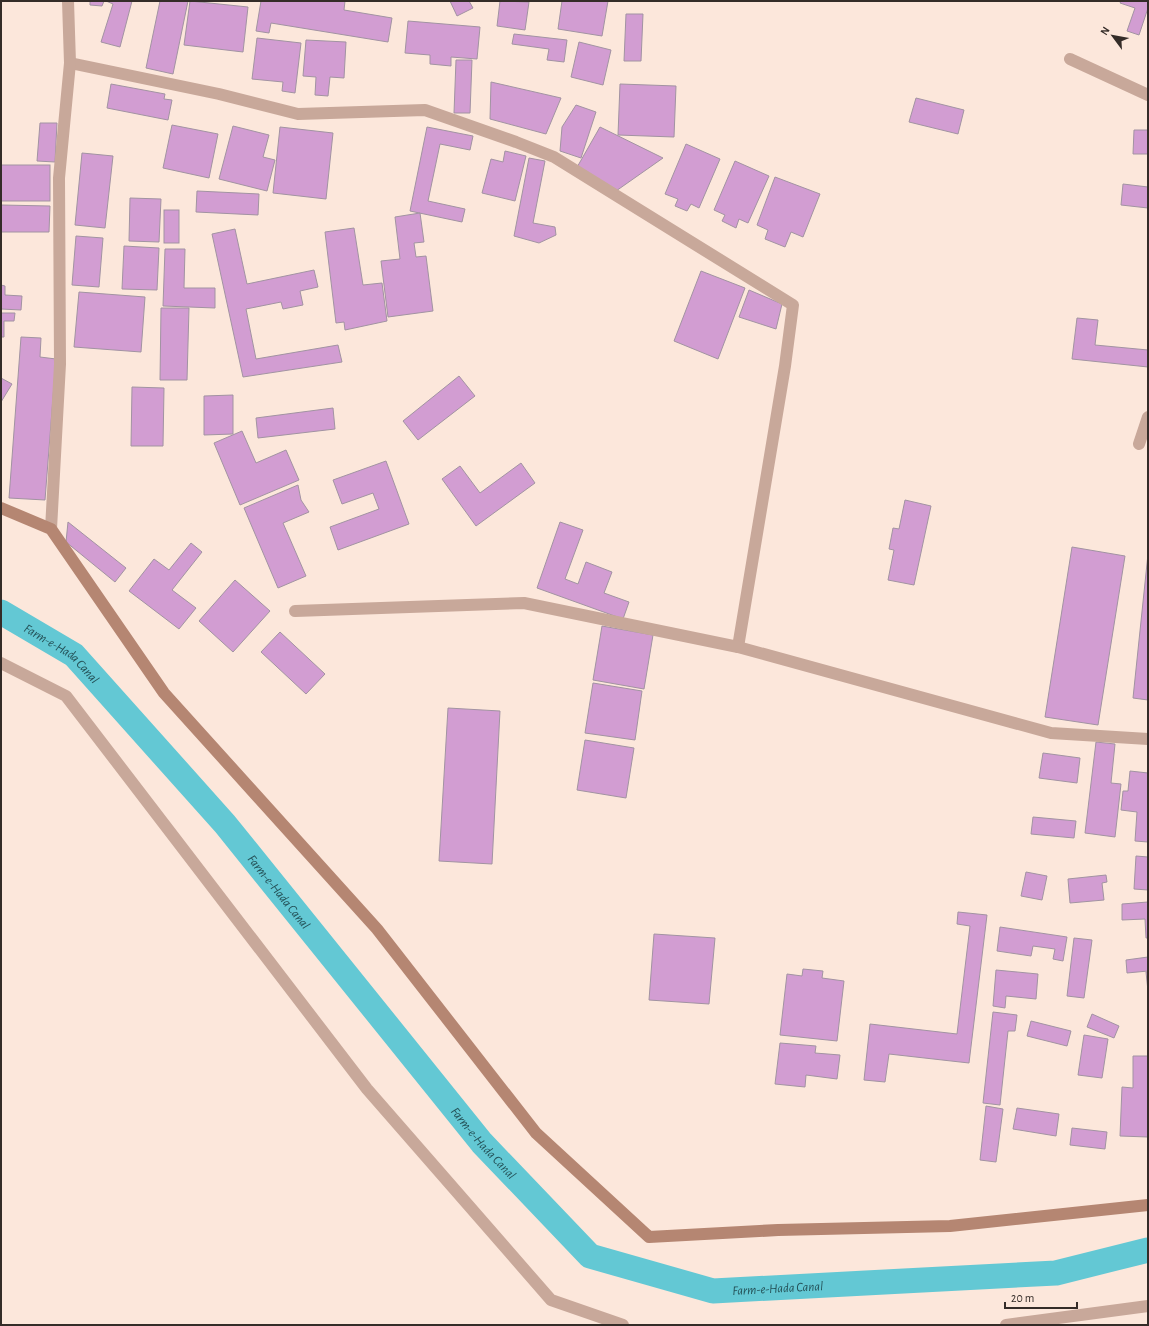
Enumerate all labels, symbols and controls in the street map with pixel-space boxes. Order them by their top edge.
north arrow [1093,16,1133,56]
text: N [1098,25,1112,37]
water label: Farm-e-Hada Canal [21,622,101,686]
water label: Farm-e-Hada Canal [245,853,312,932]
water label: Farm-e-Hada Canal [448,1105,518,1182]
water label: Farm-e-Hada Canal [732,1280,824,1298]
scale bar [1005,1284,1077,1310]
text: 20 m [1011,1292,1034,1304]

